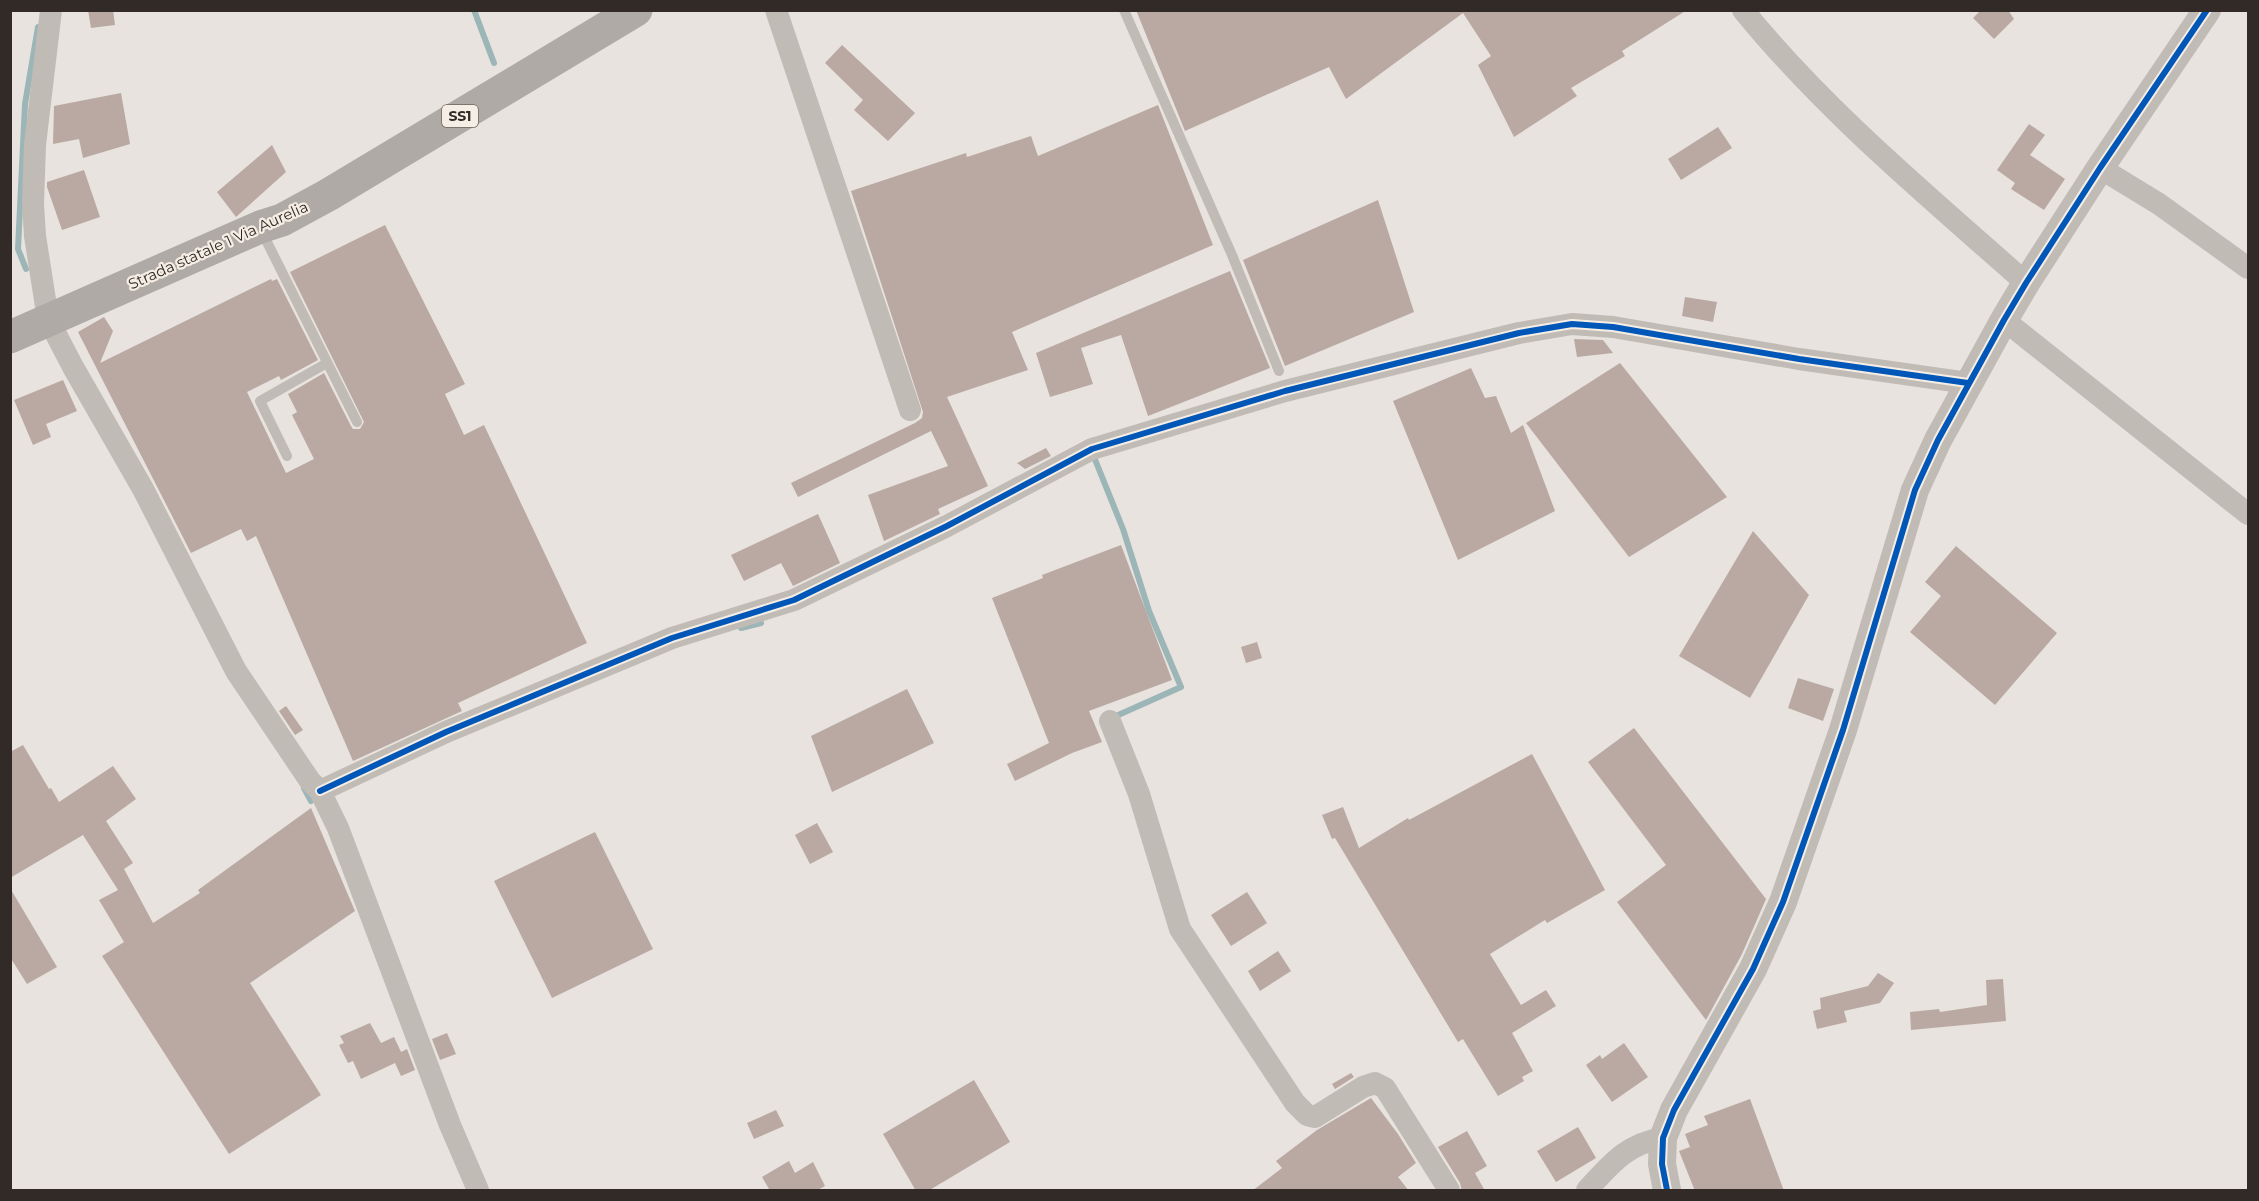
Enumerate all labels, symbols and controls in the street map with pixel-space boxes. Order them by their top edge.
road number: SS1 [442,105,478,127]
street label: Strada statale 1 Via Aurelia [125,197,311,293]

